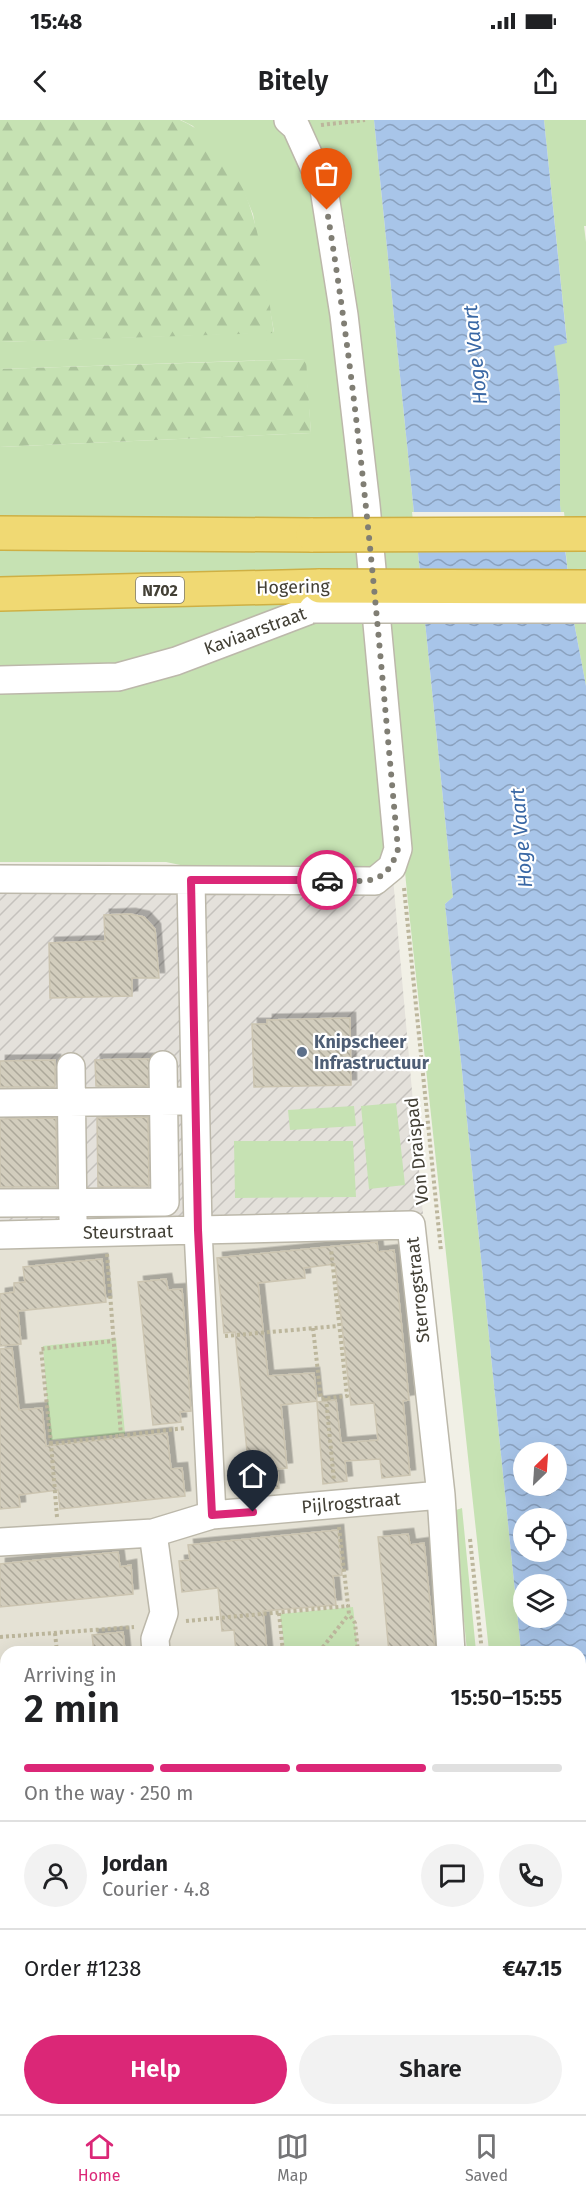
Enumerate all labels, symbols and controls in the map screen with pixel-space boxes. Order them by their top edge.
text: 15:48 [30,8,82,35]
icon: back [24,65,57,98]
text: Bitely [258,65,328,97]
icon: share [529,65,562,98]
pin [301,148,352,210]
icon: bag [310,157,343,190]
water label: Hoge Vaart [458,303,492,406]
street label: Hogering [256,575,331,599]
road number: N702 [136,577,184,603]
street label: Kaviaarstraat [201,602,310,660]
water label: Hoge Vaart [505,786,537,889]
courier [297,850,357,910]
icon: car [311,864,344,897]
place label: Knipscheer Infrastructuur [314,1031,430,1074]
marker: Knipscheer Infrastructuur [295,1045,309,1059]
street label: Von Draispad [400,1096,434,1206]
street label: Steurstraat [83,1220,174,1244]
street label: Sterrogstraat [401,1236,434,1344]
north arrow [513,1442,567,1496]
map controls [513,1442,567,1628]
pin [227,1450,278,1512]
icon: home [236,1459,269,1492]
street label: Pijlrogstraat [301,1488,402,1518]
button: locate [513,1508,567,1562]
button: layers [513,1574,567,1628]
text: Arriving in [24,1663,117,1687]
text: 15:50–15:55 [451,1684,562,1711]
text: 2 min [24,1686,120,1732]
text: On the way · 250 m [24,1781,193,1805]
button: person [24,1844,87,1907]
button: chat [421,1844,484,1907]
button: phone [499,1844,562,1907]
text: Jordan [102,1850,168,1877]
text: Courier · 4.8 [102,1877,210,1901]
text: Order #1238 [24,1955,141,1982]
text: €47.15 [503,1955,562,1982]
button: Help [24,2035,287,2104]
button: Share [299,2035,562,2104]
tab: Home [78,2130,121,2185]
tab: Map [276,2130,309,2185]
tab: Saved [465,2130,508,2185]

